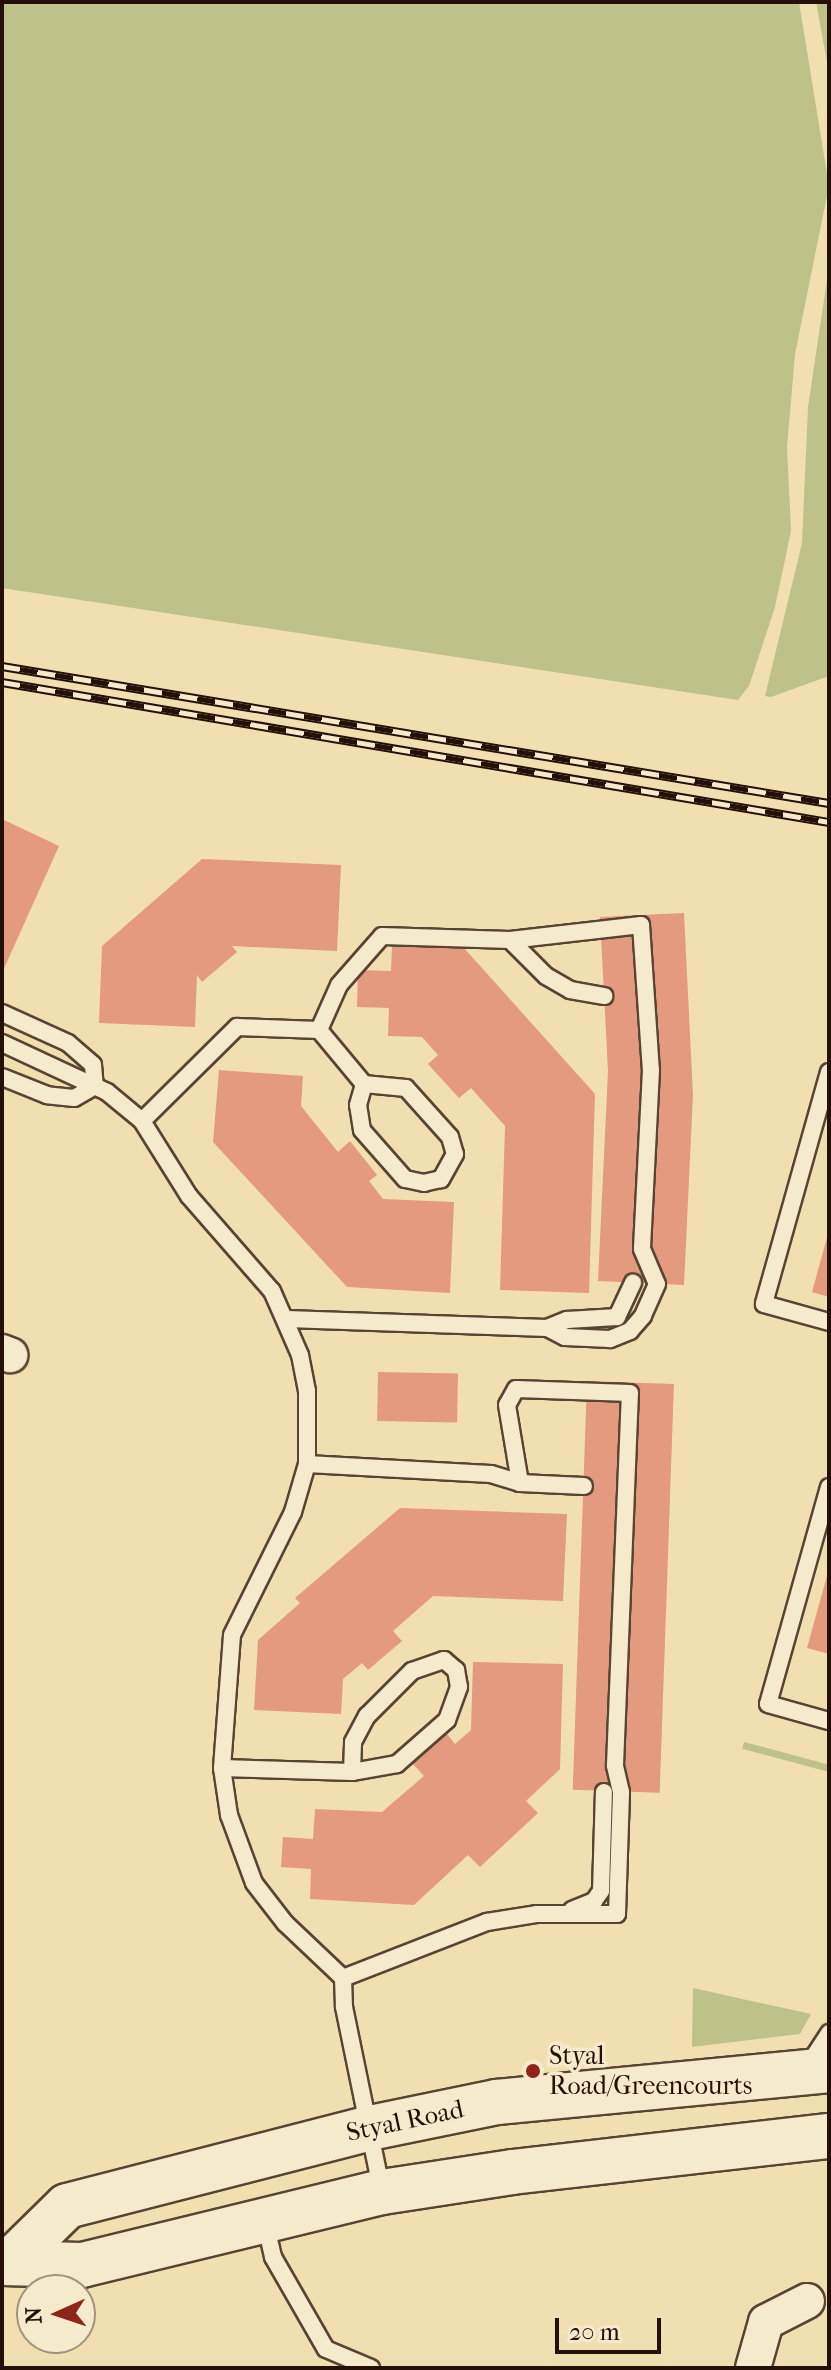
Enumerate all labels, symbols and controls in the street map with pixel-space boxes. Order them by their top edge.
place label: Styal Road/Greencourts [549,2040,752,2102]
marker: Styal Road/Greencourts [524,2062,542,2080]
street label: Styal Road [344,2093,466,2149]
north arrow [16,2274,96,2354]
scale bar [559,2302,665,2352]
text: N [21,2306,47,2324]
text: 20 m [569,2318,620,2346]

